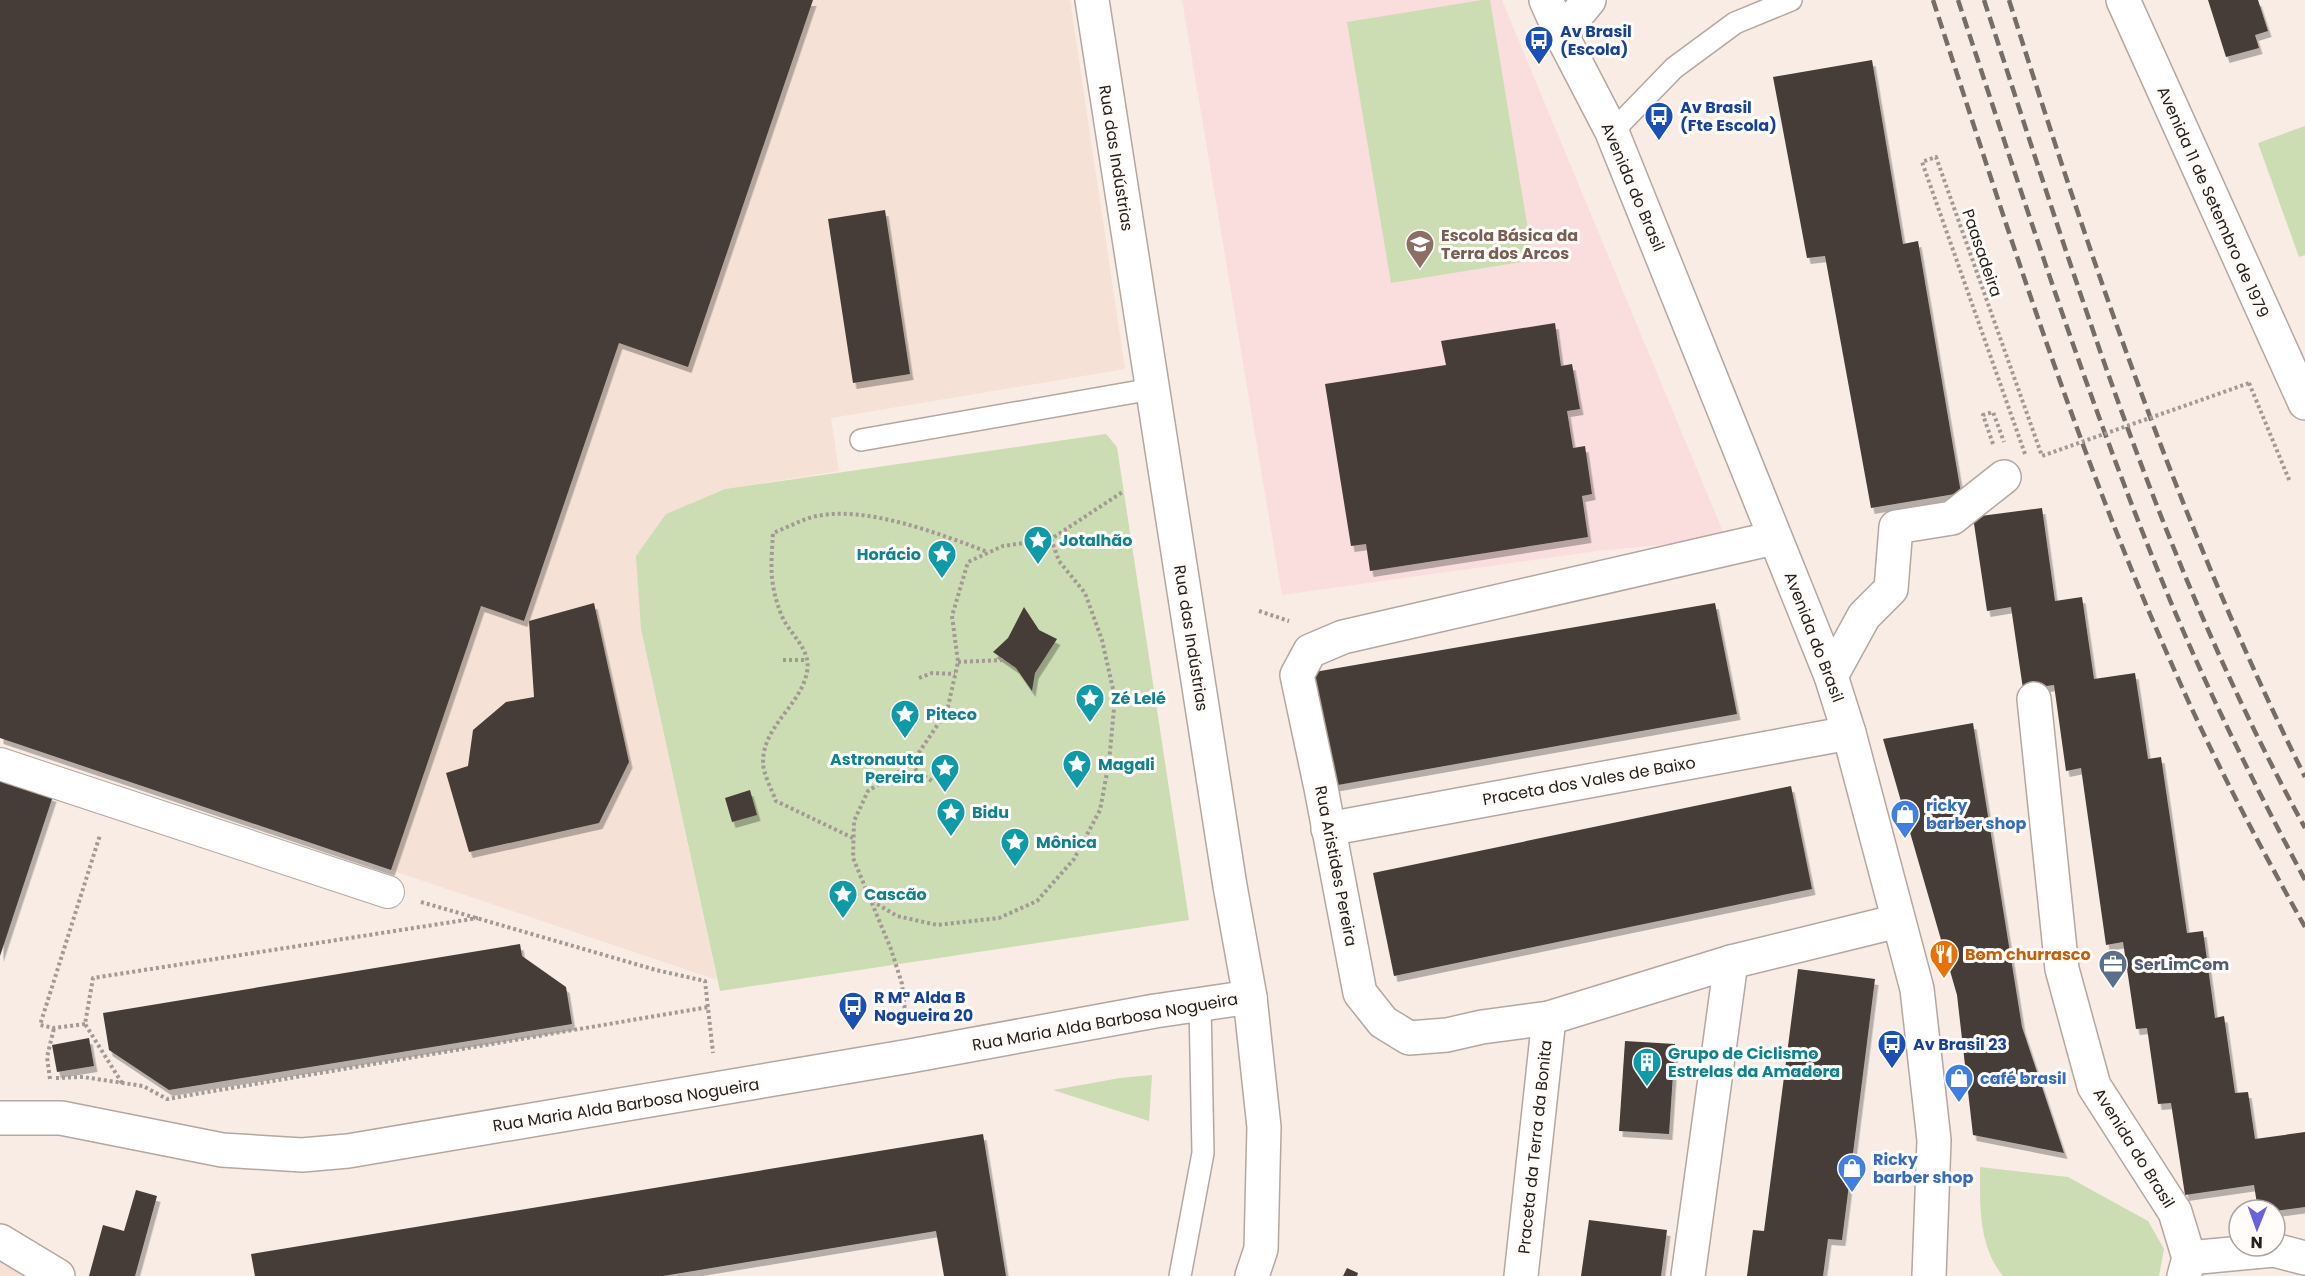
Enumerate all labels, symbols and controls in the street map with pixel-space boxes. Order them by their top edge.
place label: Av Brasil (Escola) [1560,20,1632,61]
bus stop icon: Av Brasil (Escola) [1523,24,1555,66]
street label: Rua das Indústrias [1093,83,1139,233]
street label: Avenida 11 de Setembro de 1979 [2151,83,2275,321]
place label: Av Brasil (Fte Escola) [1680,96,1777,137]
bus stop icon: Av Brasil (Fte Escola) [1643,100,1675,142]
street label: Avenida do Brasil [1595,119,1671,255]
street label: Paasadeira [1956,206,2008,300]
place label: Escola Básica da Terra dos Arcos [1441,224,1578,265]
school or university icon: Escola Básica da Terra dos Arcos [1404,228,1436,270]
place icon: Jotalhão [1022,524,1054,566]
place label: Jotalhão [1059,529,1132,552]
place icon: Horácio [926,538,958,580]
place label: Horácio [857,543,921,566]
street label: Rua das Indústrias [1168,563,1214,713]
street label: Avenida do Brasil [1779,569,1849,705]
place icon: Zé Lelé [1074,682,1106,724]
place label: Zé Lelé [1111,687,1166,710]
place icon: Piteco [889,698,921,740]
place label: Piteco [926,703,977,726]
place label: Astronauta Pereira [830,748,924,789]
place icon: Magali [1061,748,1093,790]
street label: Praceta dos Vales de Baixo [1481,751,1697,811]
place icon: Astronauta Pereira [929,752,961,794]
place label: Magali [1098,753,1155,776]
street label: Rua Aristides Pereira [1309,784,1363,948]
place label: ricky barber shop [1926,794,2026,835]
place icon: Bidu [935,796,967,838]
shop icon: ricky barber shop [1889,798,1921,840]
place label: Bidu [972,801,1009,824]
place icon: Mônica [999,826,1031,868]
place label: Mônica [1036,831,1097,854]
place icon: Cascão [827,878,859,920]
place label: Cascão [864,883,927,906]
restaurant icon: Bom churrasco [1928,938,1960,980]
place label: Bom churrasco [1965,943,2091,966]
office icon: SerLimCom [2097,948,2129,990]
place label: SerLimCom [2134,953,2229,976]
place label: R Mª Alda B Nogueira 20 [874,986,973,1027]
street label: Rua Maria Alda Barbosa Nogueira [970,987,1240,1057]
bus stop icon: R Mª Alda B Nogueira 20 [837,990,869,1032]
bus stop icon: Av Brasil 23 [1876,1028,1908,1070]
place label: Av Brasil 23 [1913,1033,2007,1056]
street label: Praceta da Terra da Bonita [1512,1039,1558,1255]
place label: Grupo de Ciclismo Estrelas da Amadora [1668,1042,1840,1083]
building icon: Grupo de Ciclismo Estrelas da Amadora [1631,1046,1663,1088]
shop icon: café brasil [1943,1062,1975,1104]
place label: café brasil [1980,1067,2067,1090]
street label: Rua Maria Alda Barbosa Nogueira [491,1073,761,1137]
street label: Avenida do Brasil [2088,1083,2180,1213]
place label: Ricky barber shop [1873,1148,1973,1189]
shop icon: Ricky barber shop [1836,1152,1868,1194]
north arrow [2227,1198,2287,1258]
text: N [2251,1231,2263,1254]

